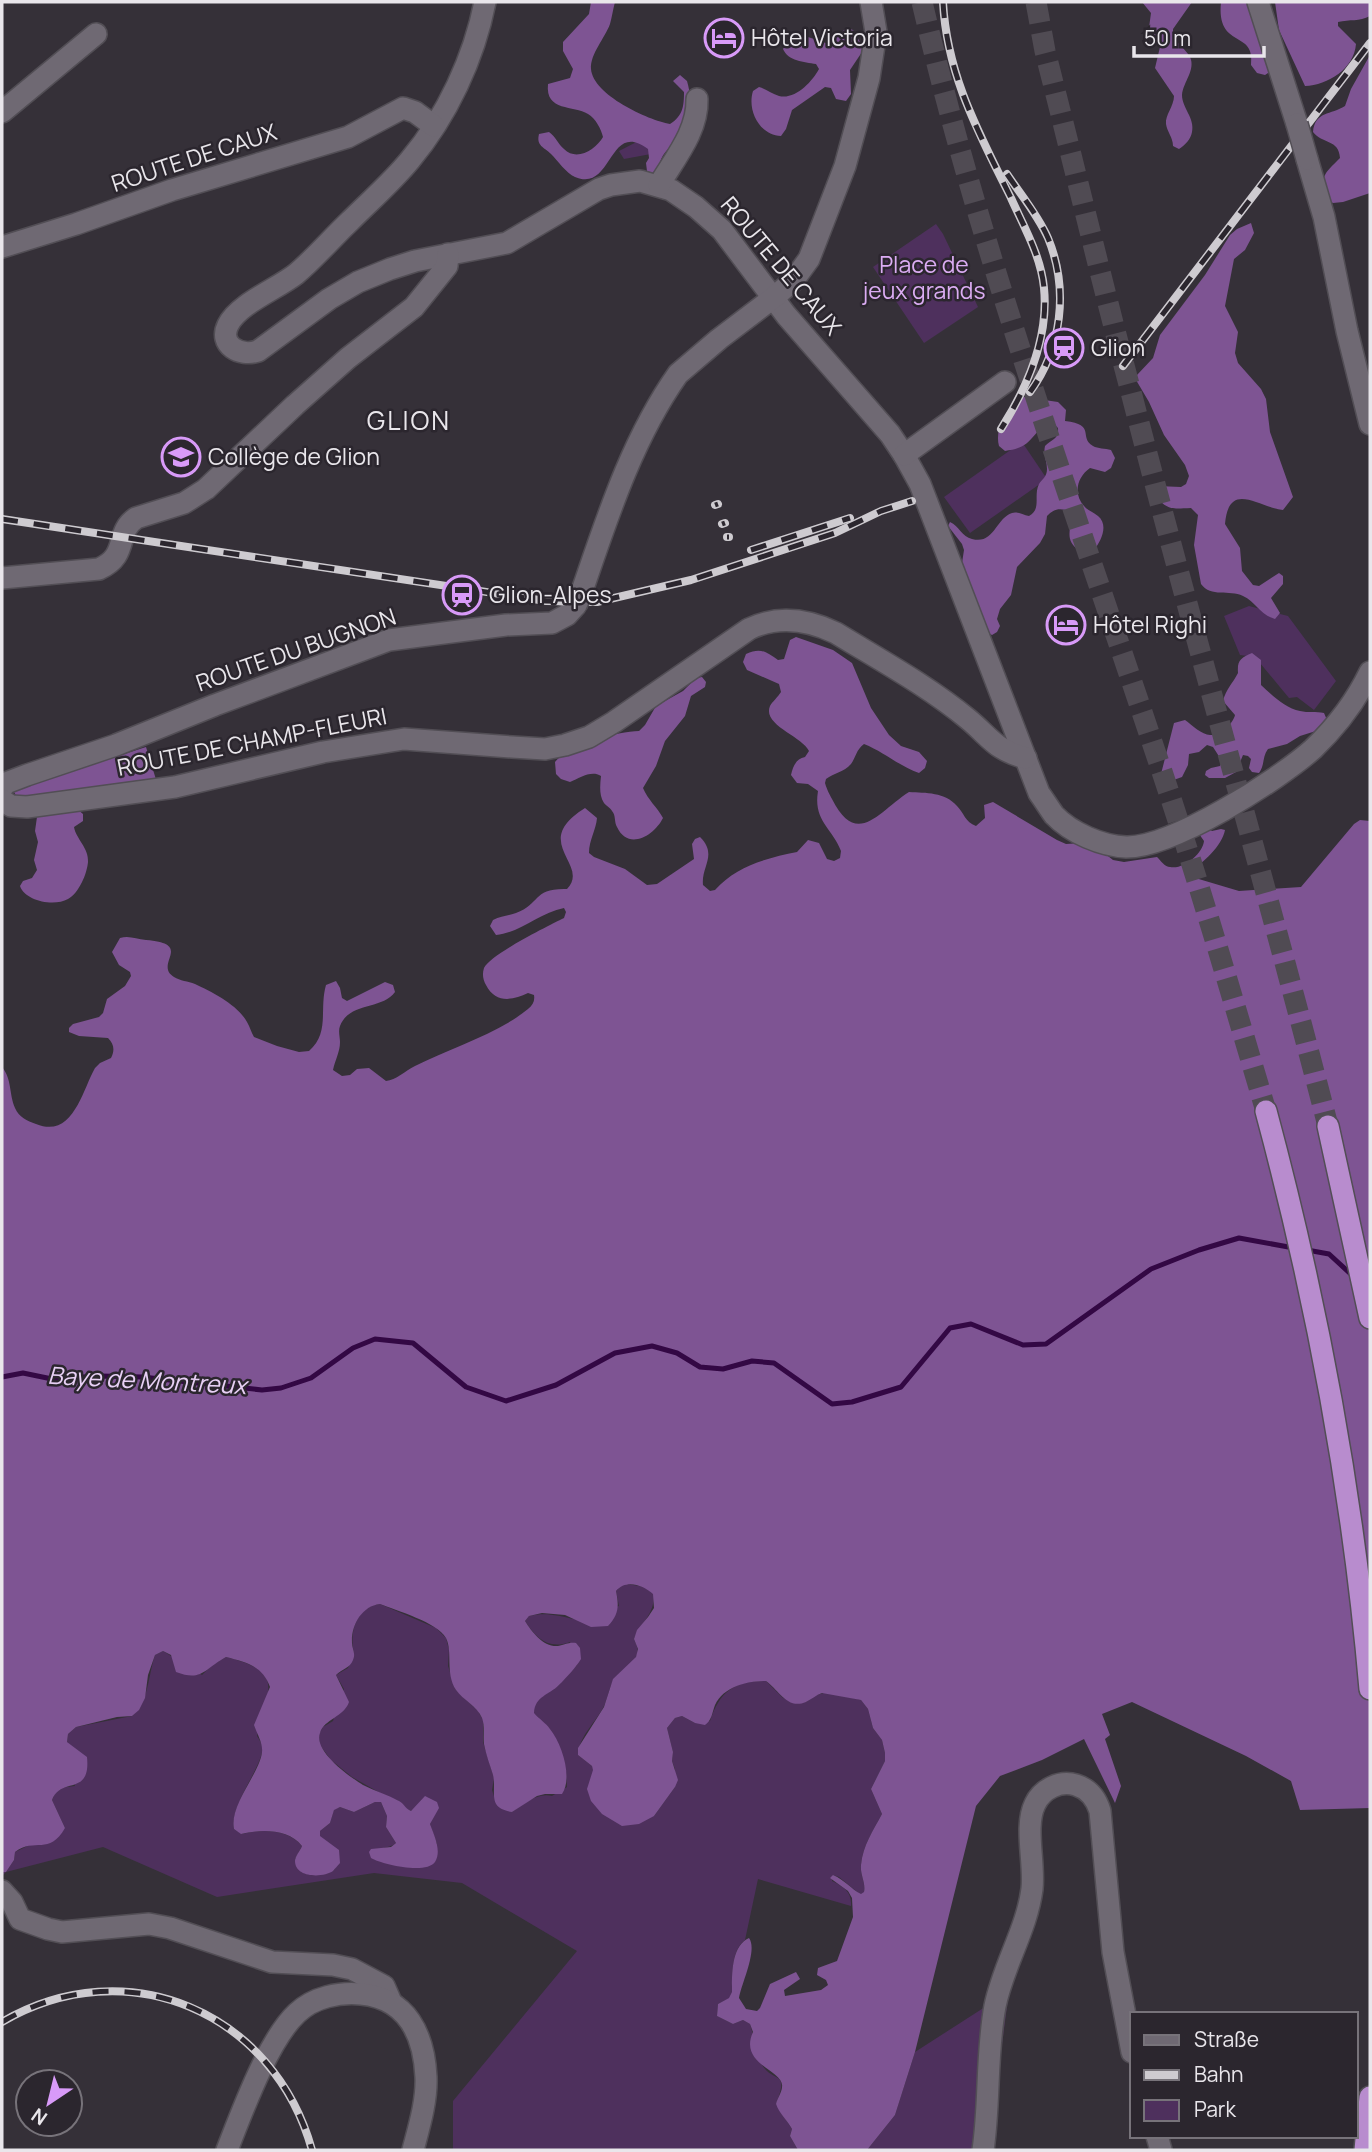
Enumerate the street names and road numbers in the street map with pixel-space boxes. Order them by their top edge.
street label: ROUTE DE CAUX [107,115,281,199]
street label: ROUTE DE CAUX [714,189,849,342]
street label: ROUTE DU BUGNON [191,600,400,698]
street label: ROUTE DE CHAMP-FLEURI [114,699,389,783]

